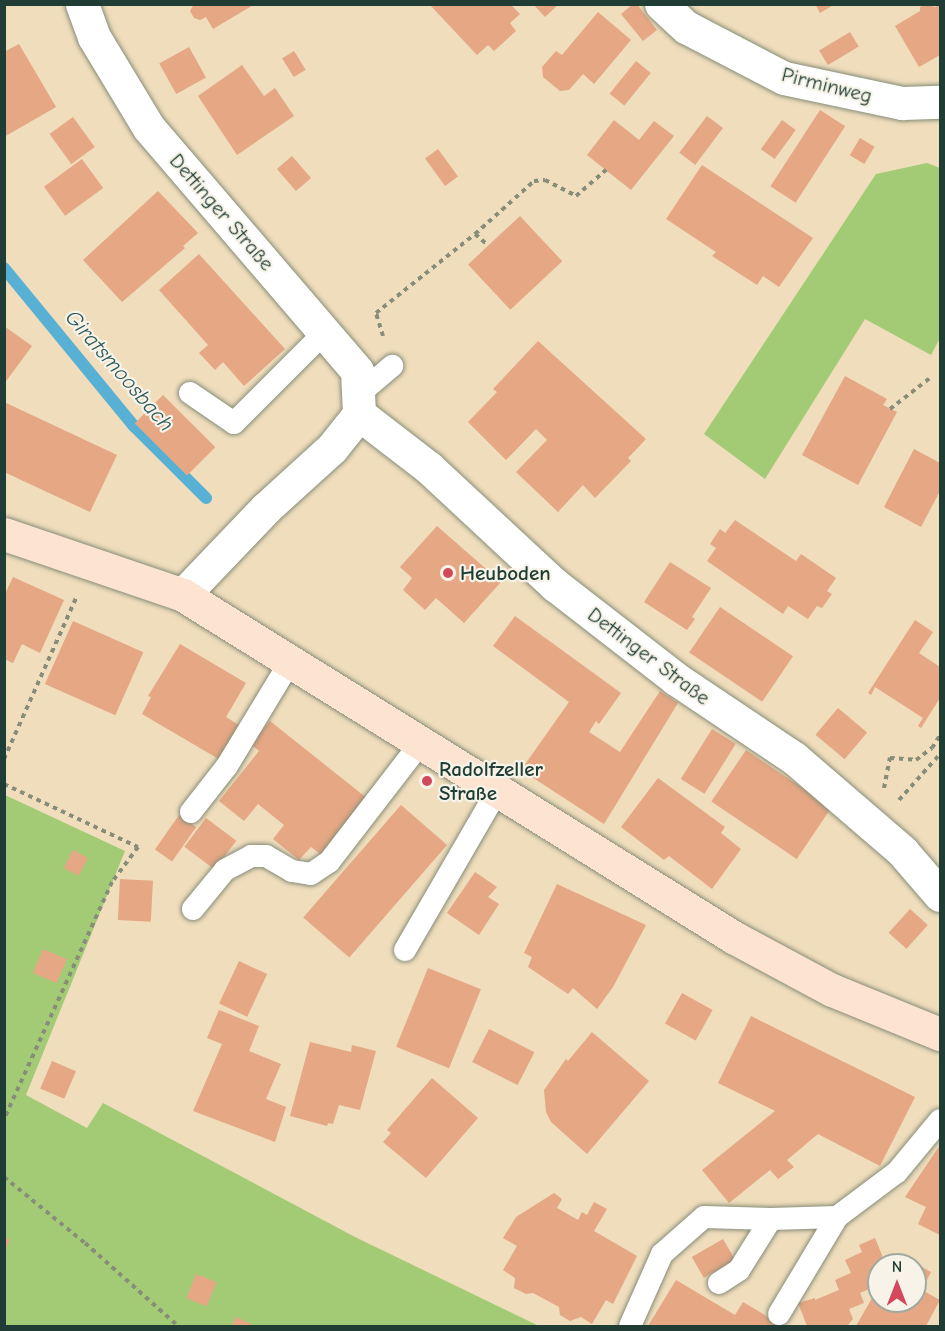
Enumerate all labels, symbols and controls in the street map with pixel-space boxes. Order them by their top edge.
street label: Pirminweg [779,62,875,108]
street label: Dettinger Straße [164,148,280,276]
water label: Giratsmoosbach [59,305,179,437]
place label: Heuboden [460,560,551,586]
marker: Heuboden [441,566,455,580]
street label: Dettinger Straße [583,602,715,710]
place label: Radolfzeller Straße [439,756,543,806]
marker: Radolfzeller Straße [420,774,434,788]
north arrow [867,1253,927,1313]
text: N [892,1258,902,1276]

